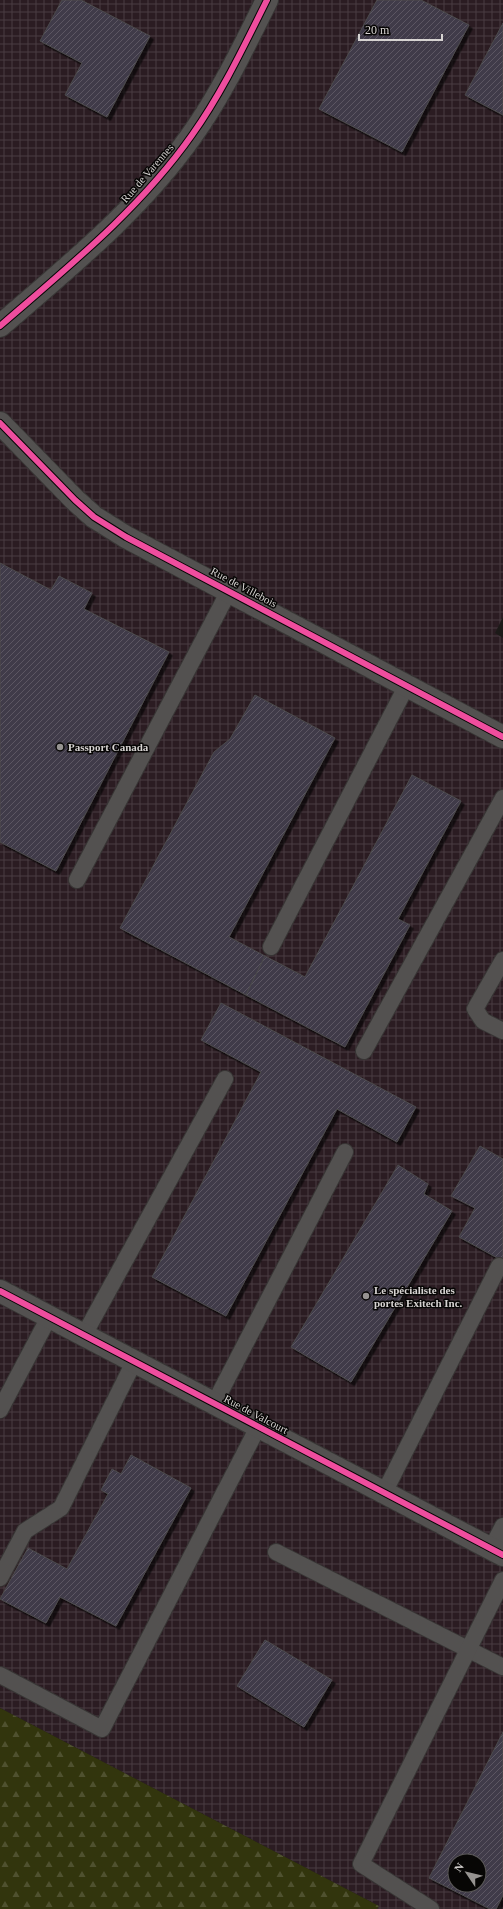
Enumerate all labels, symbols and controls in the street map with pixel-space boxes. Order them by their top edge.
scale bar [359,16,442,42]
text: 20 m [365,23,390,37]
street label: Rue de Varennes [118,141,176,205]
street label: Rue de Villebois [209,565,279,609]
place label: Passport Canada [68,741,149,753]
marker: Passport Canada [55,742,65,752]
place label: Le spécialiste des portes Exitech Inc. [374,1284,463,1309]
marker: Le spécialiste des portes Exitech Inc. [361,1291,371,1301]
street label: Rue de Valcourt [222,1392,290,1436]
north arrow [447,1853,487,1893]
text: N [452,1861,466,1874]

